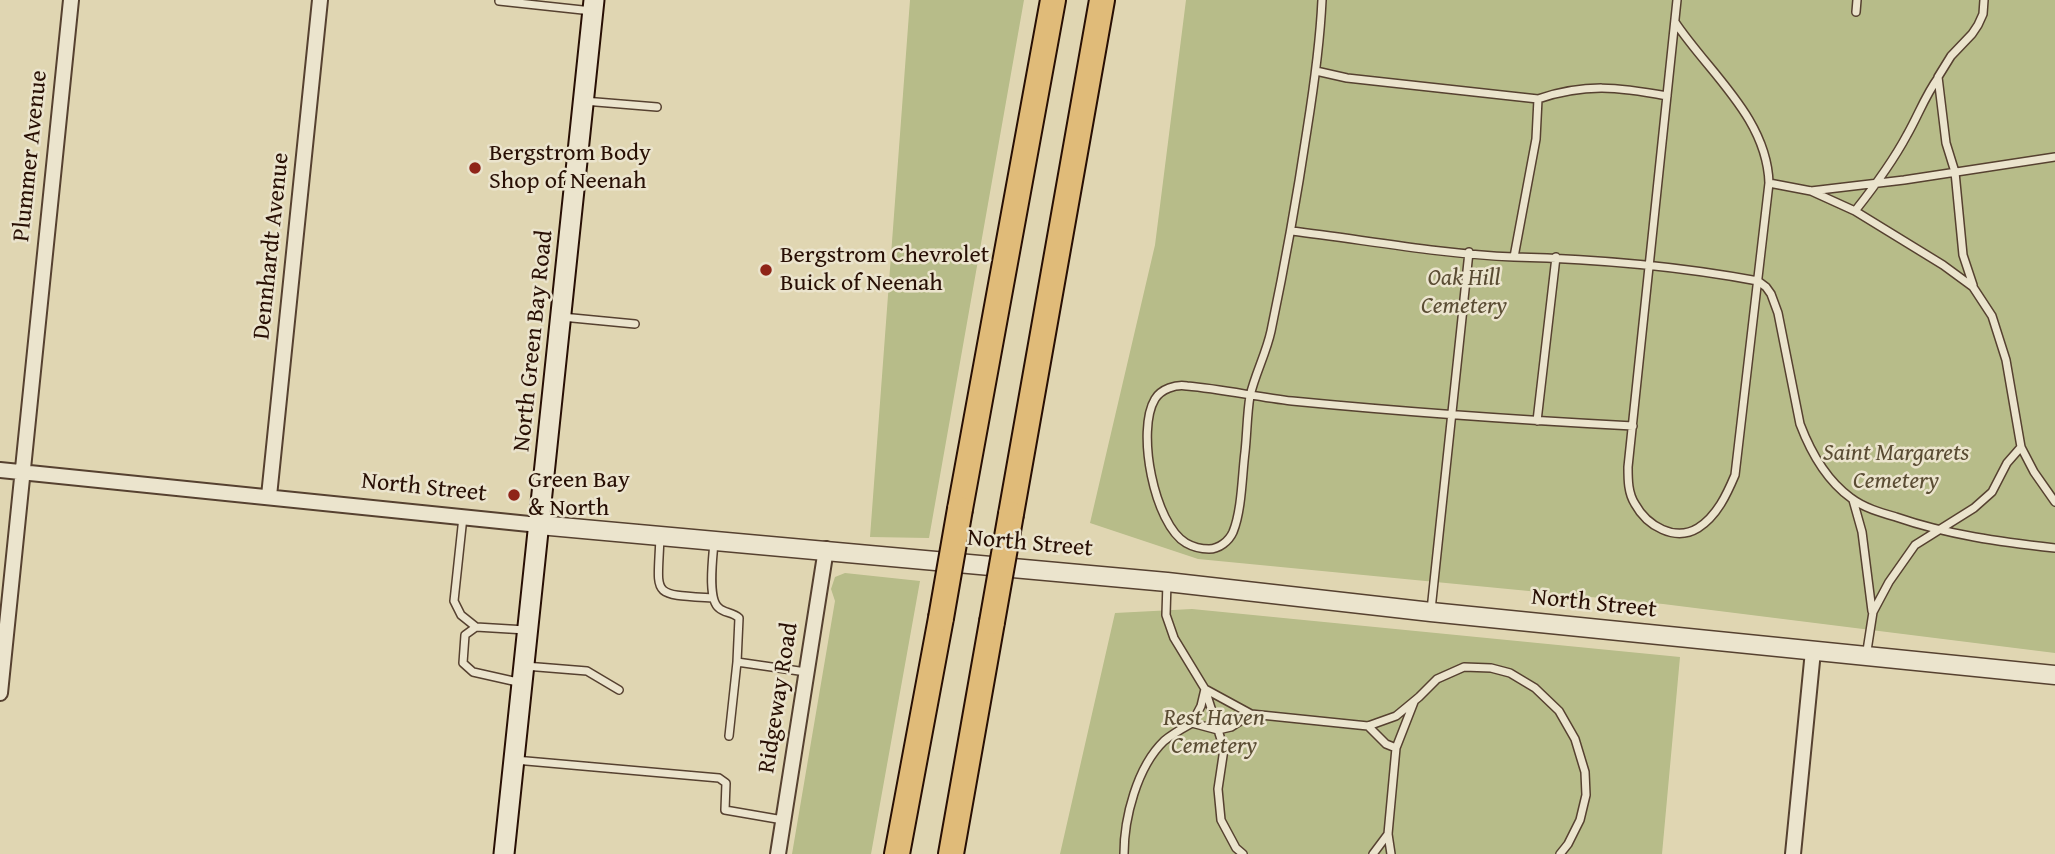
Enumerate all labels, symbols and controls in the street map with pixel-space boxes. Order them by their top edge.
street label: Plummer Avenue [8,69,54,243]
place label: Bergstrom Body Shop of Neenah [489,140,651,196]
street label: Dennhardt Avenue [248,151,296,341]
marker: Bergstrom Body Shop of Neenah [467,160,483,176]
street label: North Green Bay Road [508,229,560,453]
place label: Bergstrom Chevrolet Buick of Neenah [780,242,989,298]
marker: Bergstrom Chevrolet Buick of Neenah [758,262,774,278]
park label: Oak Hill Cemetery [1421,265,1507,321]
park label: Saint Margarets Cemetery [1823,440,1969,496]
street label: North Street [360,467,488,509]
place label: Green Bay & North [528,467,630,523]
marker: Green Bay & North [506,487,522,503]
street label: North Street [966,524,1094,564]
street label: North Street [1530,583,1658,625]
street label: Ridgeway Road [753,621,805,775]
park label: Rest Haven Cemetery [1163,705,1265,761]

